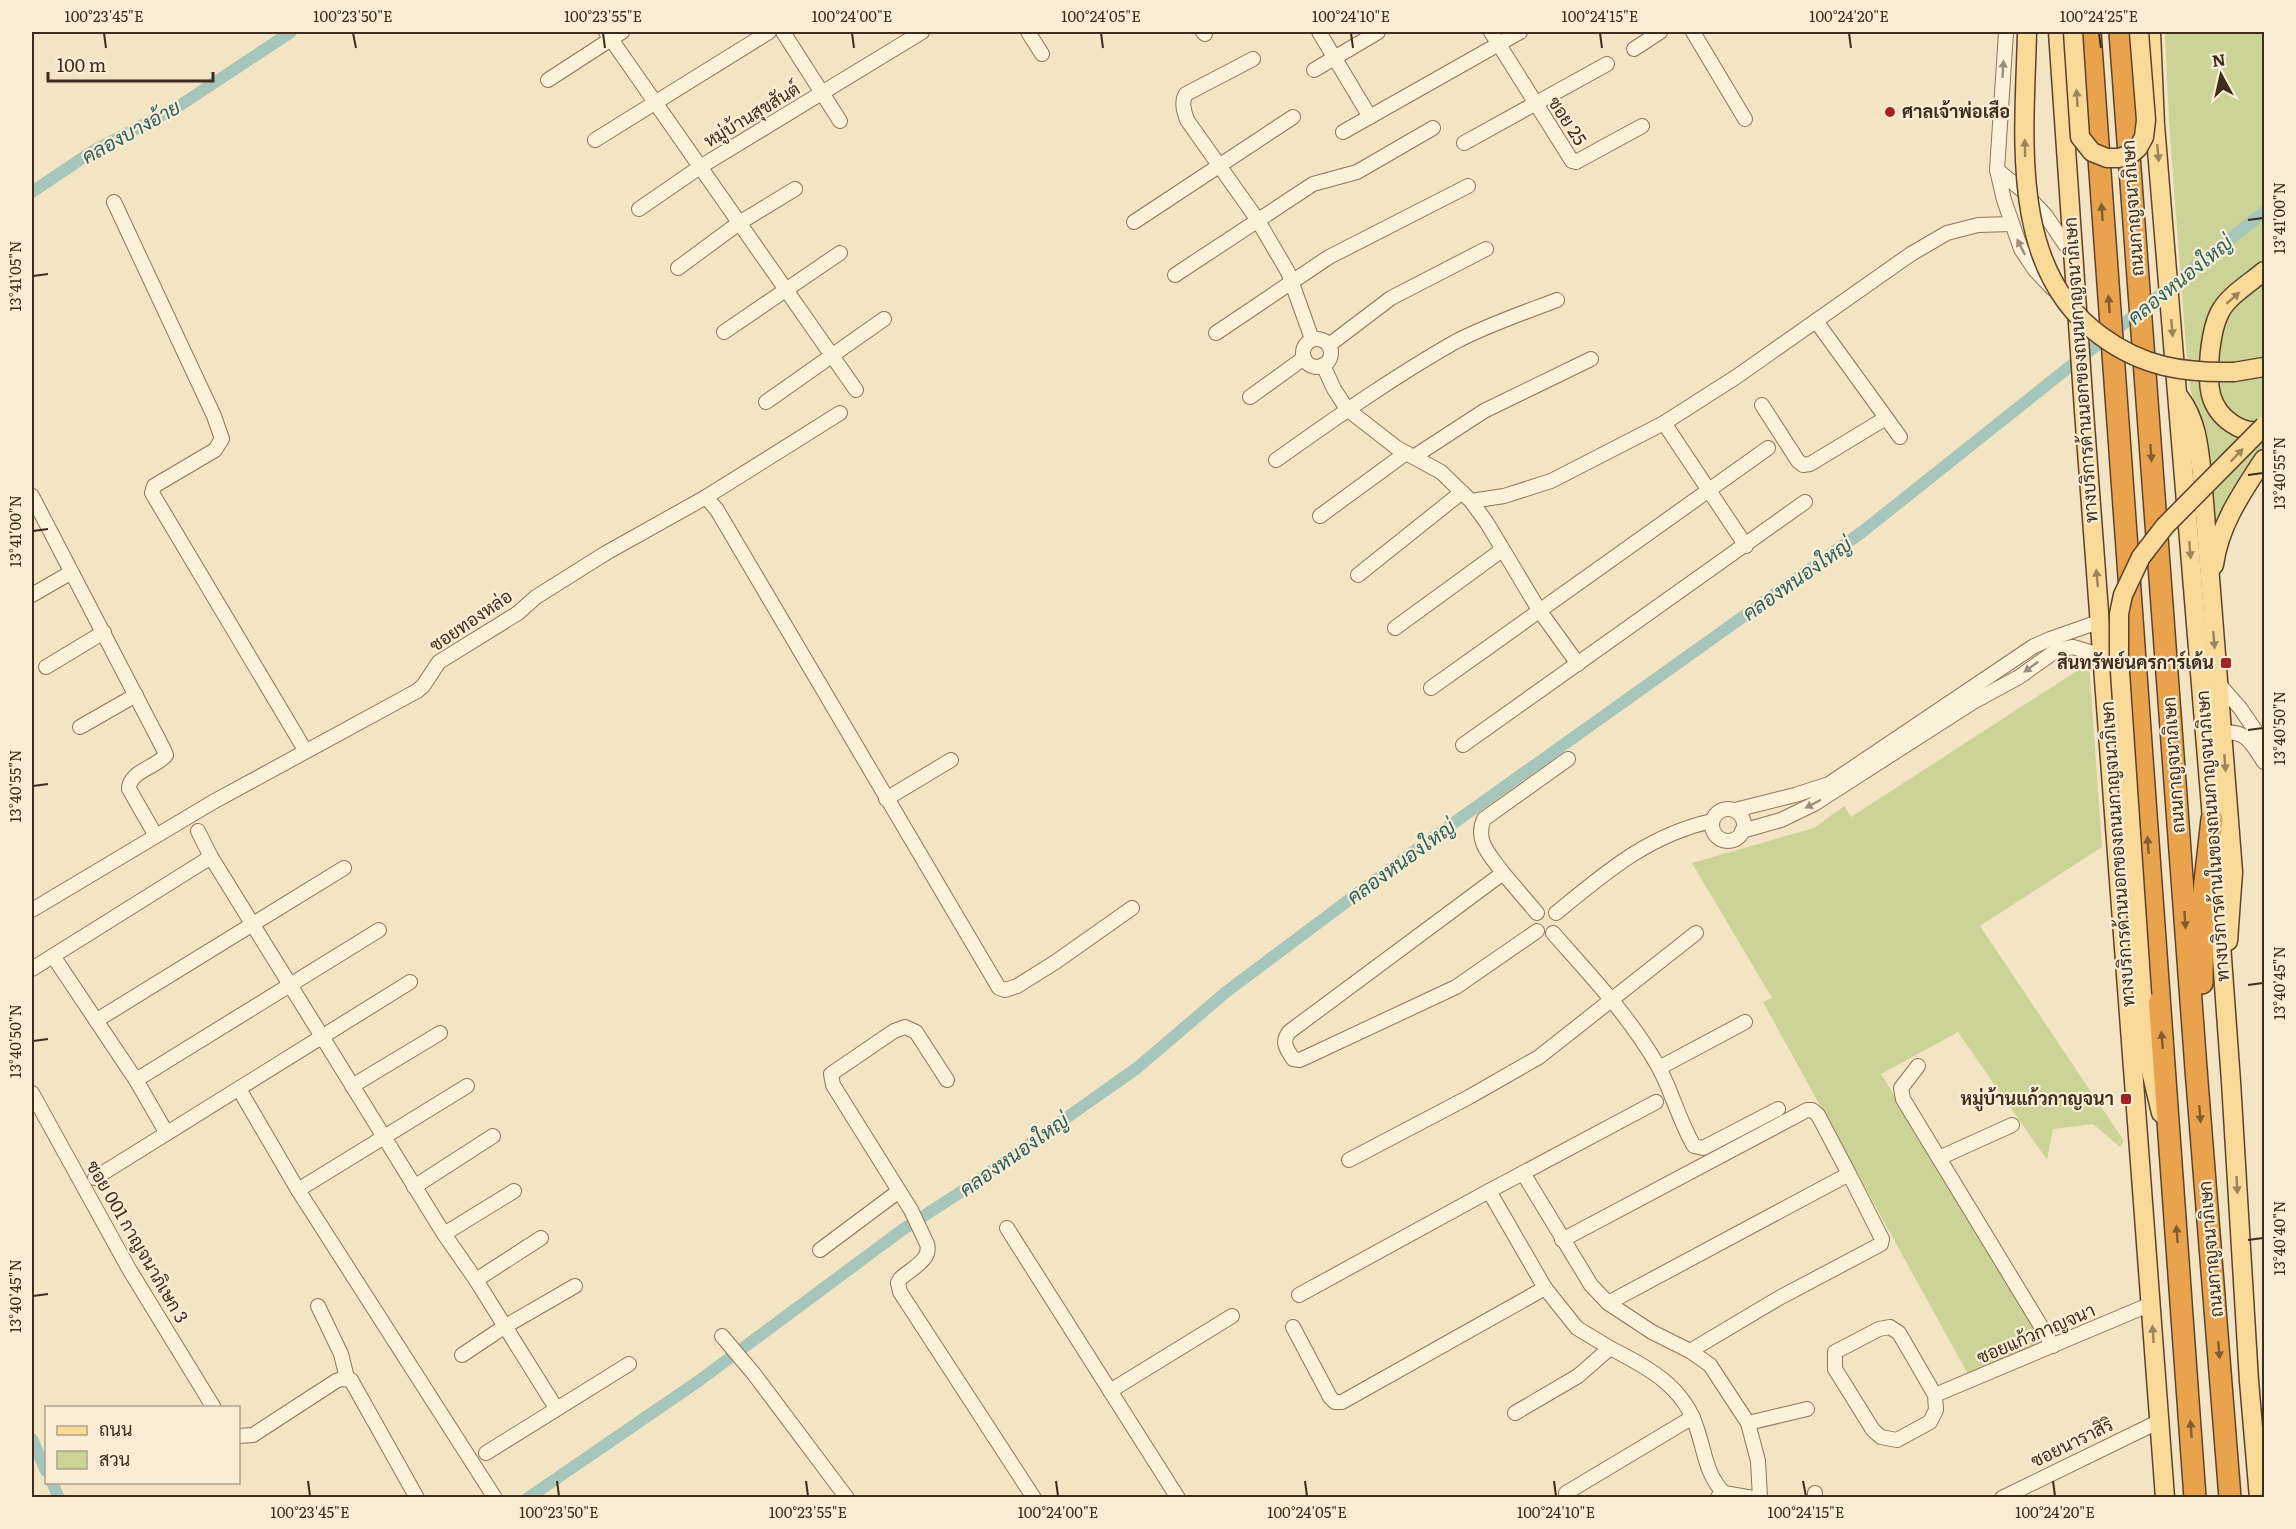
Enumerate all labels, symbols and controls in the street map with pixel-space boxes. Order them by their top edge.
text: 100°23'45"E [65,4,143,27]
text: 100°23'50"E [313,4,393,27]
text: 100°23'55"E [564,4,642,27]
text: 100°24'00"E [812,4,892,27]
text: 100°24'05"E [1061,4,1141,27]
text: 100°24'10"E [1312,4,1390,27]
text: 100°24'15"E [1562,4,1638,27]
text: 100°24'20"E [1809,4,1889,27]
text: 100°24'25"E [2060,4,2138,27]
scale bar [48,45,213,83]
north arrow [2191,45,2251,105]
text: N [2210,46,2227,72]
text: 100 m [57,51,106,78]
one-way arrow [1998,60,2008,79]
street label: หมู่บ้านสุขสันต์ [698,74,805,154]
one-way arrow [2072,89,2082,108]
water label: คลองบางอ้าย [75,90,185,170]
street label: ซอย 25 [1542,90,1594,150]
place label: ศาลเจ้าพ่อเสือ [1902,97,2010,124]
marker: ศาลเจ้าพ่อเสือ [1883,105,1897,119]
one-way arrow [2021,138,2030,157]
street label: ถนนกาญจนาภิเษก [2113,139,2150,277]
one-way arrow [2153,143,2162,162]
text: 13°41'00"N [2267,182,2290,254]
one-way arrow [2098,202,2107,221]
street label: ทางบริการด้านนอกของถนนกาญจนาภิเษก [2055,216,2104,524]
water label: คลองหนองใหญ่ [2120,226,2239,330]
one-way arrow [2017,238,2026,255]
text: 13°41'05"N [3,240,26,312]
one-way arrow [2225,292,2240,305]
one-way arrow [2104,294,2114,313]
one-way arrow [2167,318,2177,337]
text: 13°40'55"N [2267,436,2290,510]
one-way arrow [2146,443,2155,462]
one-way arrow [2230,447,2244,462]
text: 13°41'00"N [3,495,26,567]
water label: คลองหนองใหญ่ [1735,528,1858,626]
one-way arrow [2185,541,2195,560]
one-way arrow [2092,568,2102,587]
street label: ซอยทองหล่อ [423,582,517,658]
one-way arrow [2210,630,2219,649]
place label: สินทรัพย์นครการ์เด้น [2057,648,2214,675]
marker: สินทรัพย์นครการ์เด้น [2219,656,2233,670]
one-way arrow [2024,661,2039,673]
street label: ทางบริการด้านในของถนนกาญจนาภิเษก [2188,689,2235,983]
text: 13°40'50"N [2267,691,2290,765]
street label: ถนนกาญจนาภิเษก [2154,696,2191,834]
street label: ทางบริการด้านนอกของถนนกาญจนาภิเษก [2092,700,2141,1008]
text: 13°40'55"N [3,749,26,823]
one-way arrow [2220,753,2229,772]
one-way arrow [1804,799,1821,809]
water label: คลองหนองใหญ่ [1339,810,1461,910]
one-way arrow [2143,836,2153,855]
one-way arrow [2180,910,2190,929]
text: 13°40'45"N [2267,946,2290,1020]
text: 13°40'50"N [3,1004,26,1078]
one-way arrow [2157,1030,2167,1049]
place label: หมู่บ้านแก้วกาญจนา [1961,1084,2114,1112]
marker: หมู่บ้านแก้วกาญจนา [2119,1092,2133,1106]
water label: คลองหนองใหญ่ [952,1104,1075,1202]
one-way arrow [2195,1105,2205,1124]
street label: ซอย 001 กาญจนาภิเษก 3 [81,1155,196,1328]
one-way arrow [2233,1176,2242,1195]
street label: ถนนกาญจนาภิเษก [2190,1180,2229,1318]
text: 13°40'40"N [2267,1201,2290,1275]
one-way arrow [2172,1225,2182,1244]
text: 13°40'45"N [3,1259,26,1333]
street label: ซอยแก้วกาญจนา [1972,1296,2099,1370]
one-way arrow [2148,1325,2157,1344]
one-way arrow [2214,1341,2223,1360]
legend [45,1406,240,1484]
street label: ซอยนาราสิริ [2026,1410,2117,1473]
text: ถนน [99,1415,132,1442]
one-way arrow [2186,1419,2195,1438]
text: สวน [99,1445,130,1472]
text: 100°23'45"E [271,1500,349,1523]
text: 100°23'50"E [519,1500,599,1523]
text: 100°23'55"E [769,1500,847,1523]
text: 100°24'00"E [1018,1500,1098,1523]
text: 100°24'05"E [1267,1500,1347,1523]
text: 100°24'10"E [1517,1500,1595,1523]
text: 100°24'15"E [1768,1500,1844,1523]
text: 100°24'20"E [2015,1500,2095,1523]

